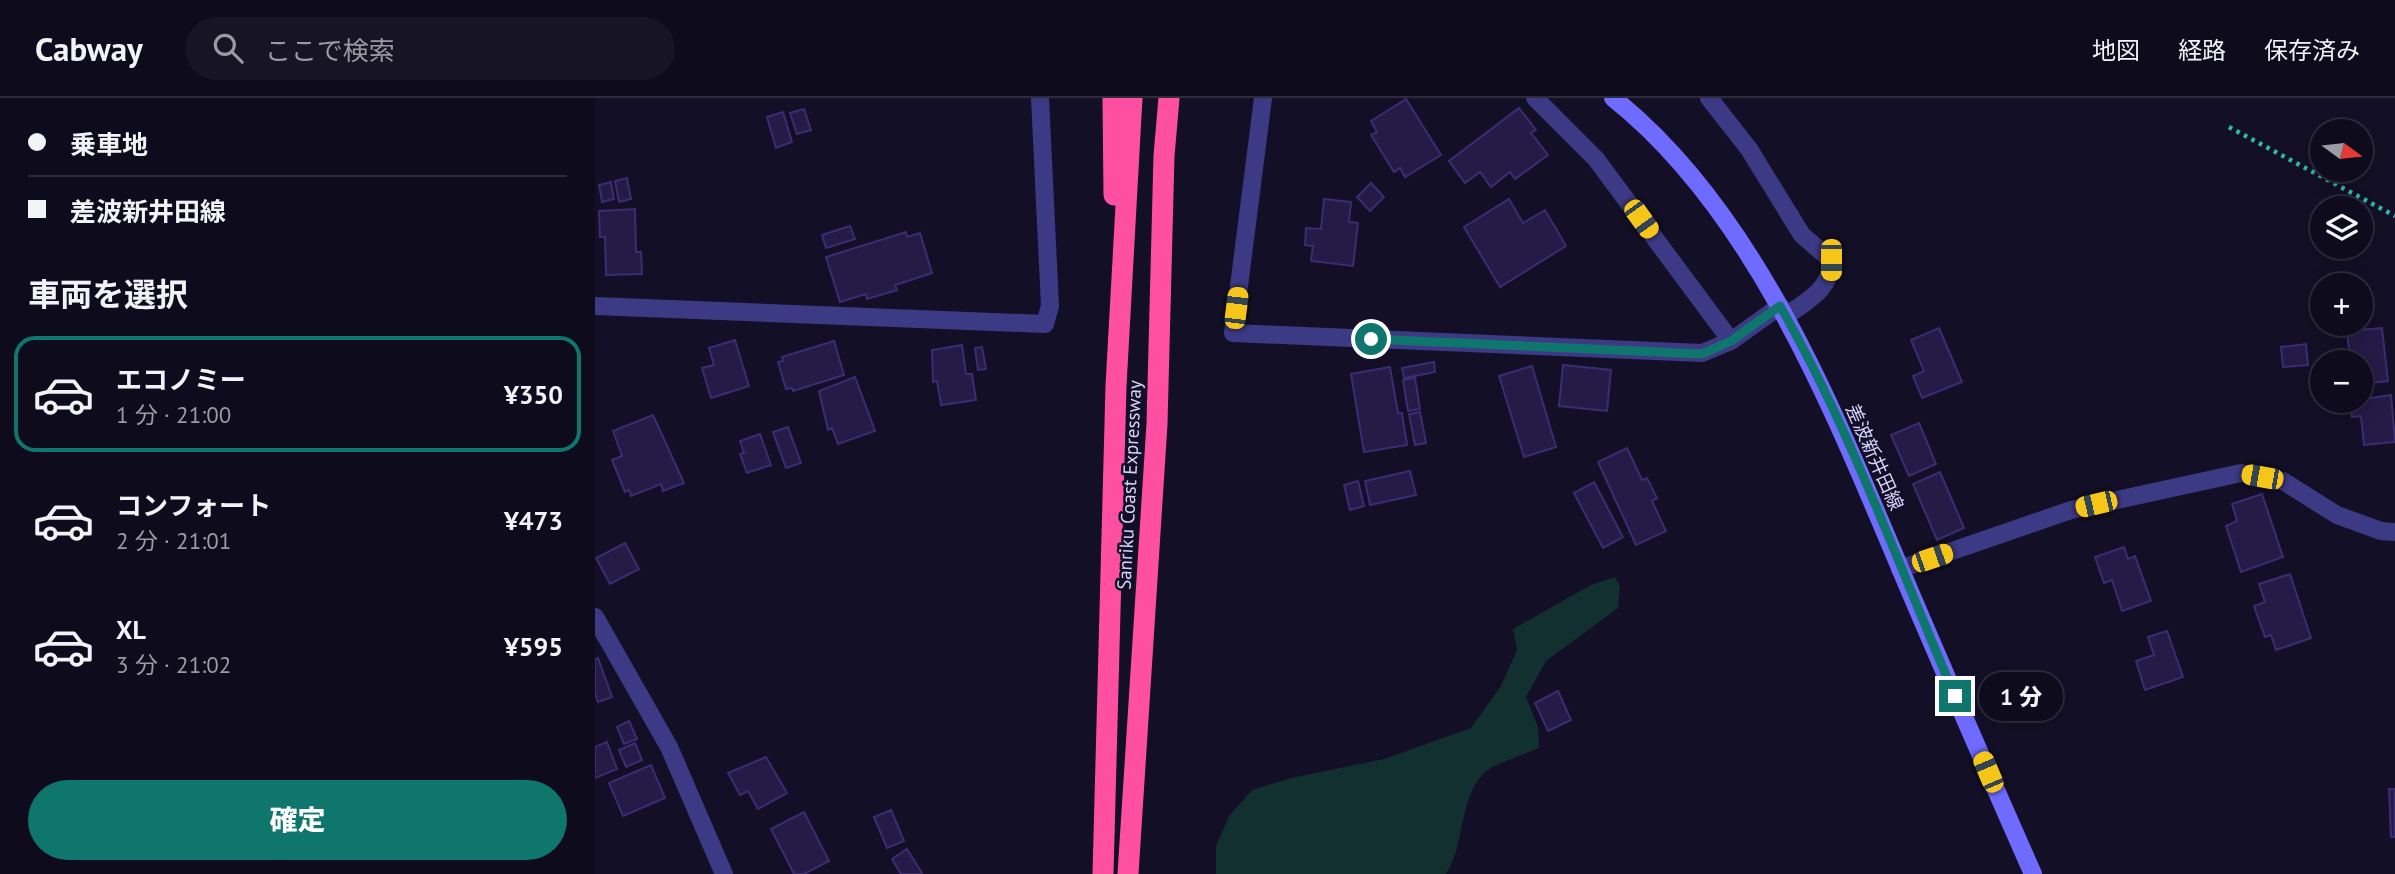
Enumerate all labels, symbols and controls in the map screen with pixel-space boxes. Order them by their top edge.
search box [185,17,675,80]
text: Cabway [35,27,143,70]
icon: search [209,29,247,67]
text: ここで検索 [265,34,395,67]
text: 地図 [2092,35,2140,66]
text: 経路 [2178,35,2226,66]
text: 保存済み [2264,35,2360,66]
north arrow [2310,119,2373,182]
map controls [2310,119,2373,413]
text: 乗車地 [70,128,148,161]
text: 差波新井田線 [70,195,226,228]
car [1621,196,1662,242]
button: layers [2310,196,2373,259]
car [1821,239,1842,281]
text: 車両を選択 [28,273,188,315]
button: + [2310,273,2373,336]
car [1224,286,1249,330]
route start [1355,323,1387,355]
button: − [2310,350,2373,413]
icon: car [32,363,95,426]
text: エコノミー [116,363,246,396]
text: ¥350 [504,378,563,411]
street label: Sanriku Coast Expressway [1112,379,1146,590]
text: 1 分 · 21:00 [116,400,231,429]
street label: 差波新井田線 [1841,400,1909,514]
car [2240,463,2285,491]
icon: car [32,489,95,552]
text: コンフォート [116,489,271,522]
car [2074,489,2119,519]
text: ¥473 [504,504,563,537]
text: 2 分 · 21:01 [116,526,231,555]
car [1909,541,1956,575]
text: XL [116,613,146,646]
icon: car [32,615,95,678]
text: ¥595 [504,630,563,663]
text: 3 分 · 21:02 [116,650,231,679]
callout: 1 分 [1979,672,2063,720]
route end [1939,680,1971,712]
text: 1 分 [2000,682,2042,711]
car [1971,749,2006,795]
button: 確定 [28,780,567,860]

